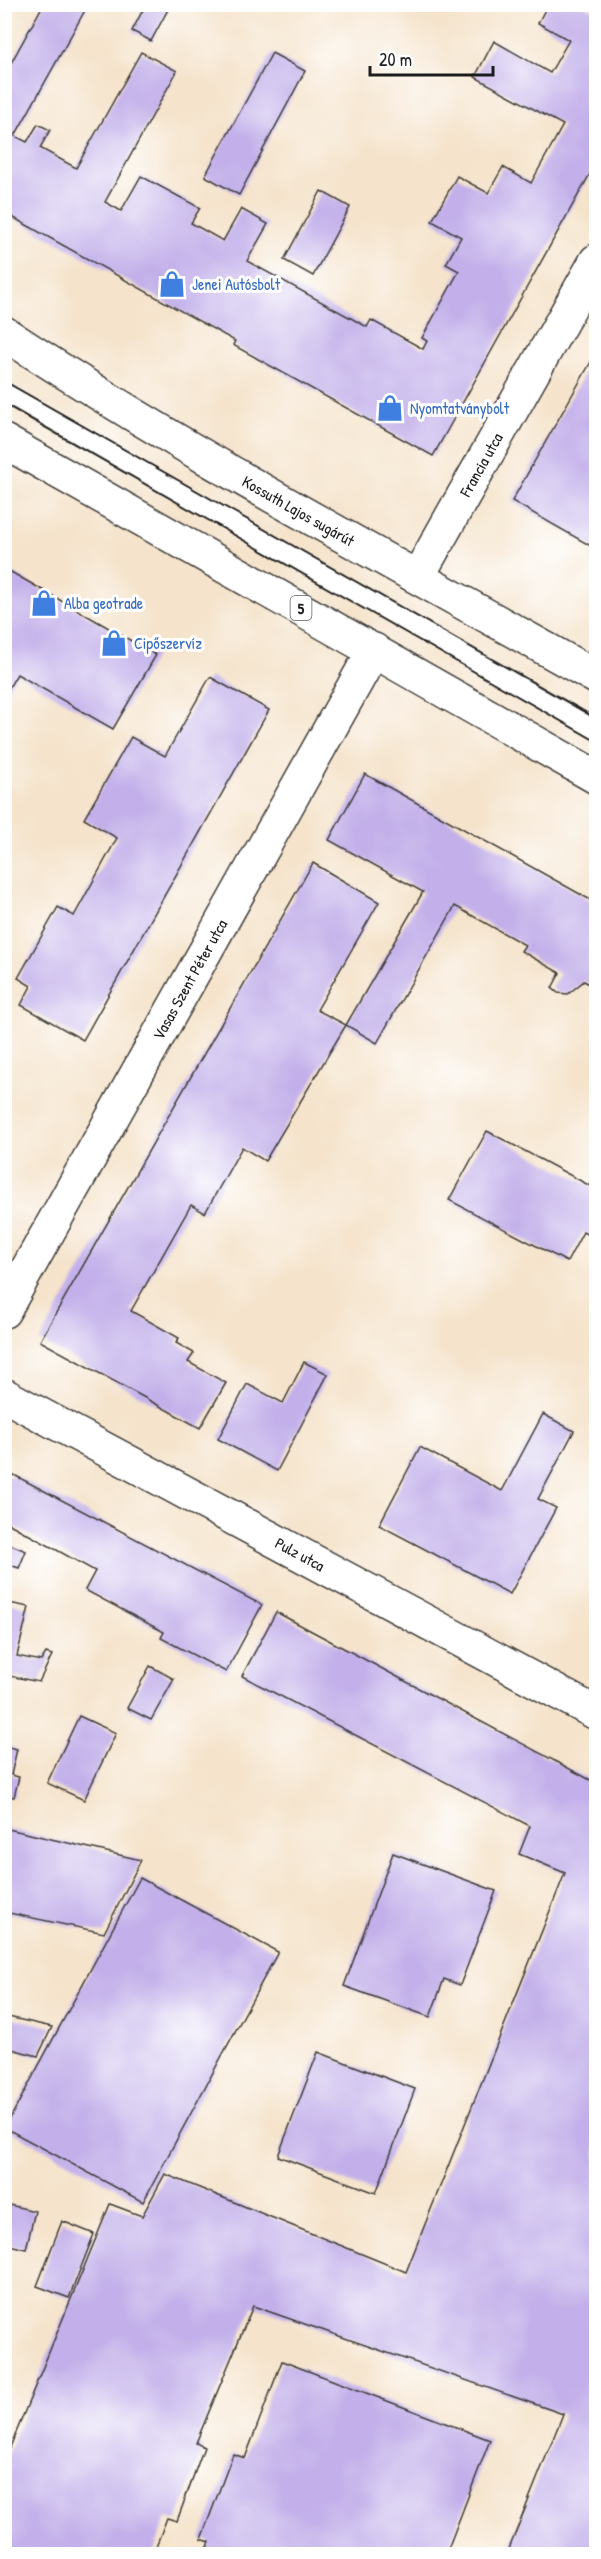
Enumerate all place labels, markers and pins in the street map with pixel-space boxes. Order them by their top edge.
shop icon: Jenei Autósbolt [157,269,187,299]
place label: Jenei Autósbolt [192,273,281,295]
shop icon: Nyomtatványbolt [375,393,405,423]
place label: Nyomtatványbolt [410,397,510,419]
shop icon: Alba geotrade [29,588,59,618]
place label: Alba geotrade [64,592,144,614]
shop icon: Cipőszervíz [99,628,129,658]
place label: Cipőszervíz [134,632,202,654]

